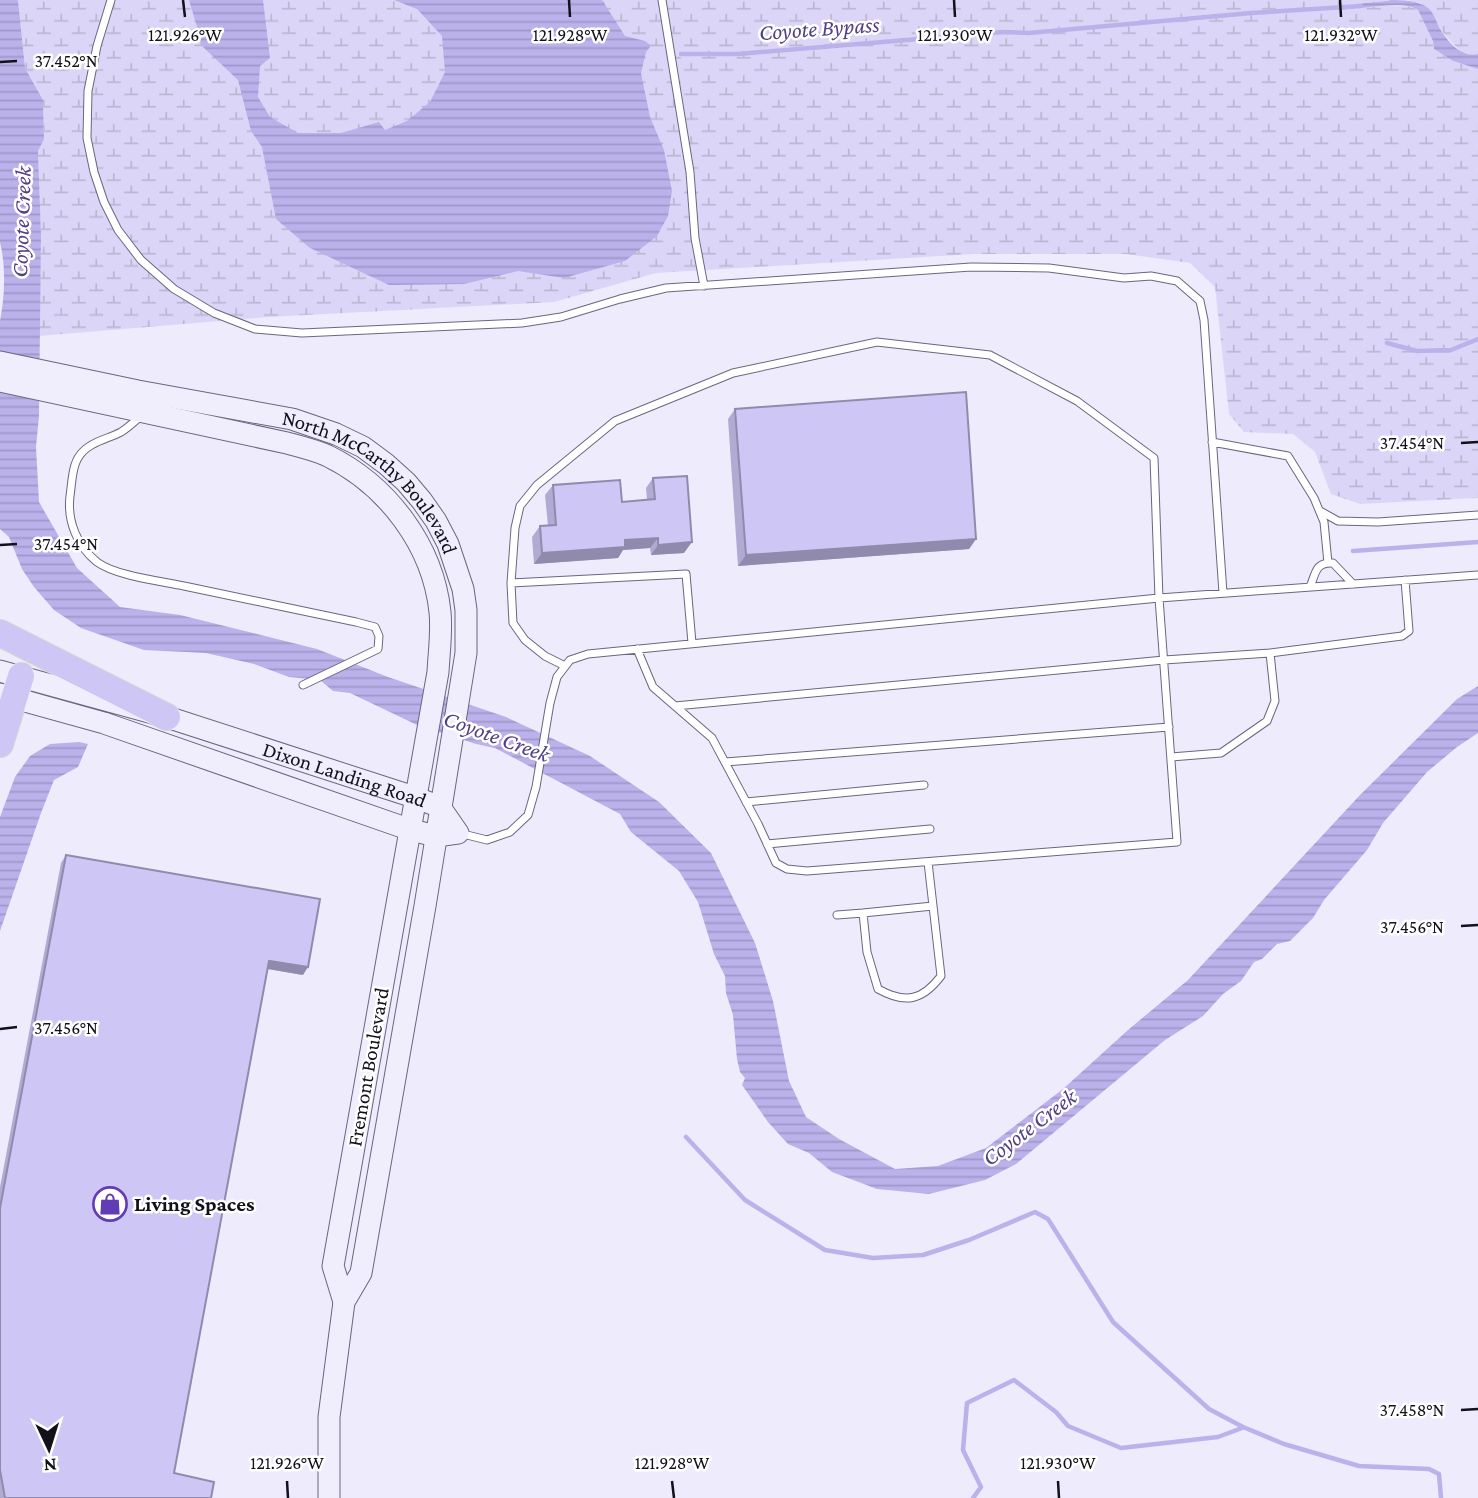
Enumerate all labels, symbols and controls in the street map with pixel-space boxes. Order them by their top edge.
water label: Coyote Bypass [758,11,881,45]
text: 121.926°W [148,25,222,45]
text: 121.928°W [533,25,608,45]
text: 121.930°W [917,25,993,45]
text: 121.932°W [1304,25,1378,45]
text: 37.452°N [34,51,98,71]
water label: Coyote Creek [6,165,36,278]
street label: North McCarthy Boulevard [280,405,462,557]
text: 37.454°N [1380,433,1444,453]
text: 37.454°N [34,534,98,554]
water label: Coyote Creek [440,705,555,768]
street label: Dixon Landing Road [260,737,430,813]
text: 37.456°N [1380,917,1444,937]
street label: Fremont Boulevard [342,986,394,1148]
text: 37.456°N [34,1018,98,1038]
water label: Coyote Creek [977,1083,1082,1171]
shop icon: Living Spaces [91,1185,129,1223]
place label: Living Spaces [134,1192,255,1216]
text: 37.458°N [1380,1400,1445,1420]
north arrow [14,1414,84,1484]
text: 121.926°W [250,1453,324,1473]
text: 121.928°W [635,1453,710,1473]
text: 121.930°W [1020,1453,1096,1473]
text: N [43,1455,57,1476]

